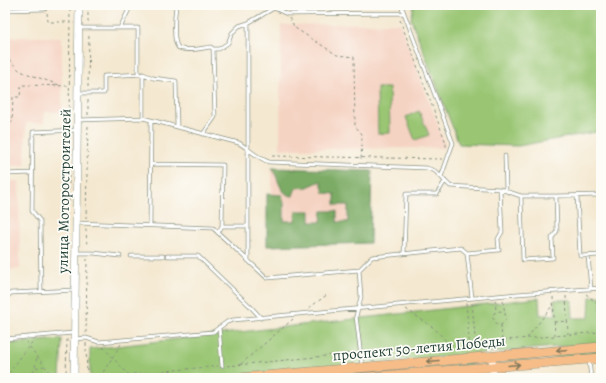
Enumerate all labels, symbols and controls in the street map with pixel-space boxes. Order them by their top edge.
street label: улица Моторостроителей [53,108,75,275]
street label: проспект 50-летия Победы [332,330,506,366]
one-way arrow [556,346,569,354]
one-way arrow [427,358,440,365]
one-way arrow [507,361,520,368]

